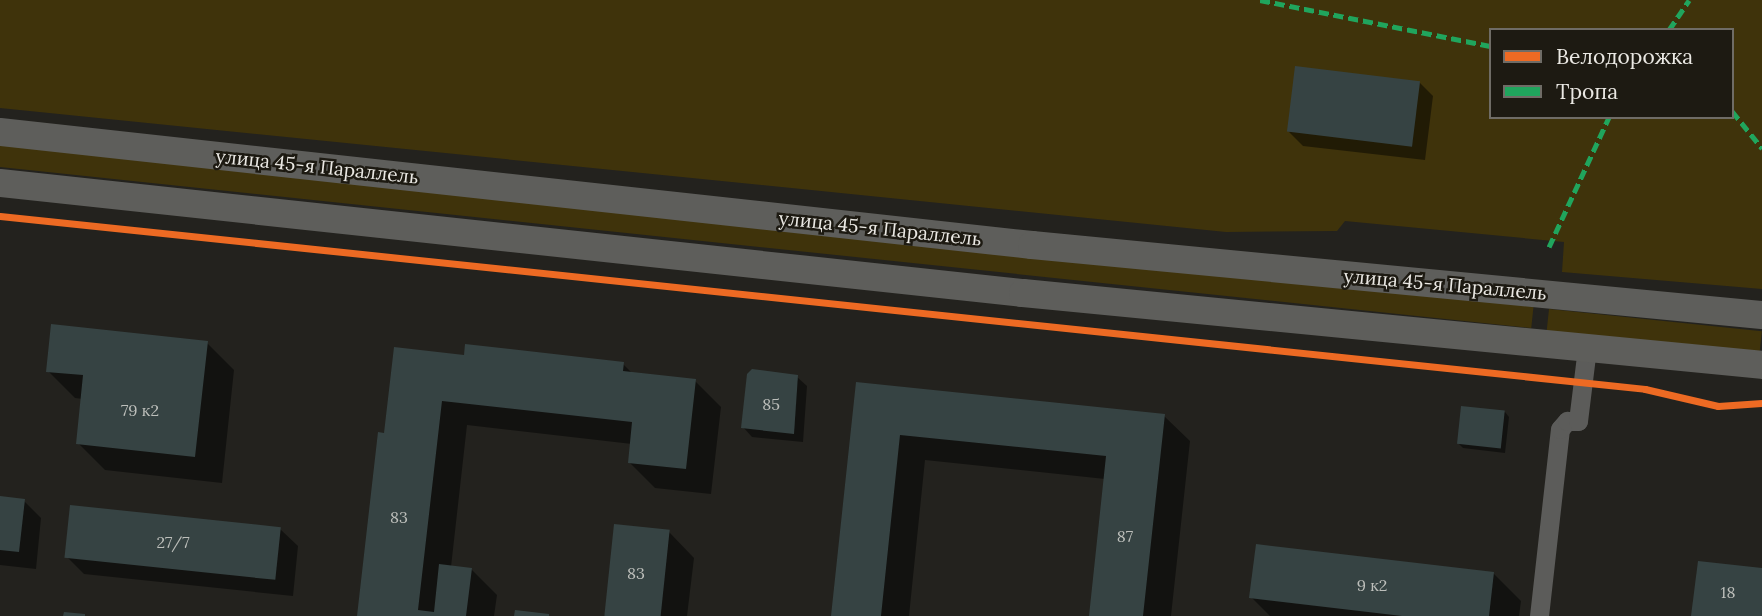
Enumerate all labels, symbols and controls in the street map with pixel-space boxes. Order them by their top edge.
legend [1489,28,1734,119]
text: Велодорожка [1556,43,1693,70]
text: Тропа [1556,78,1618,105]
street label: улица 45-я Параллель [214,145,420,189]
street label: улица 45-я Параллель [777,207,983,251]
street label: улица 45-я Параллель [1342,265,1548,305]
house number: 85 [762,394,780,414]
house number: 79 к2 [121,400,159,420]
house number: 83 [390,507,408,527]
house number: 87 [1117,526,1133,546]
house number: 27/7 [156,532,190,552]
house number: 83 [627,563,645,583]
house number: 9 к2 [1357,575,1387,595]
house number: 18 [1721,582,1735,602]

